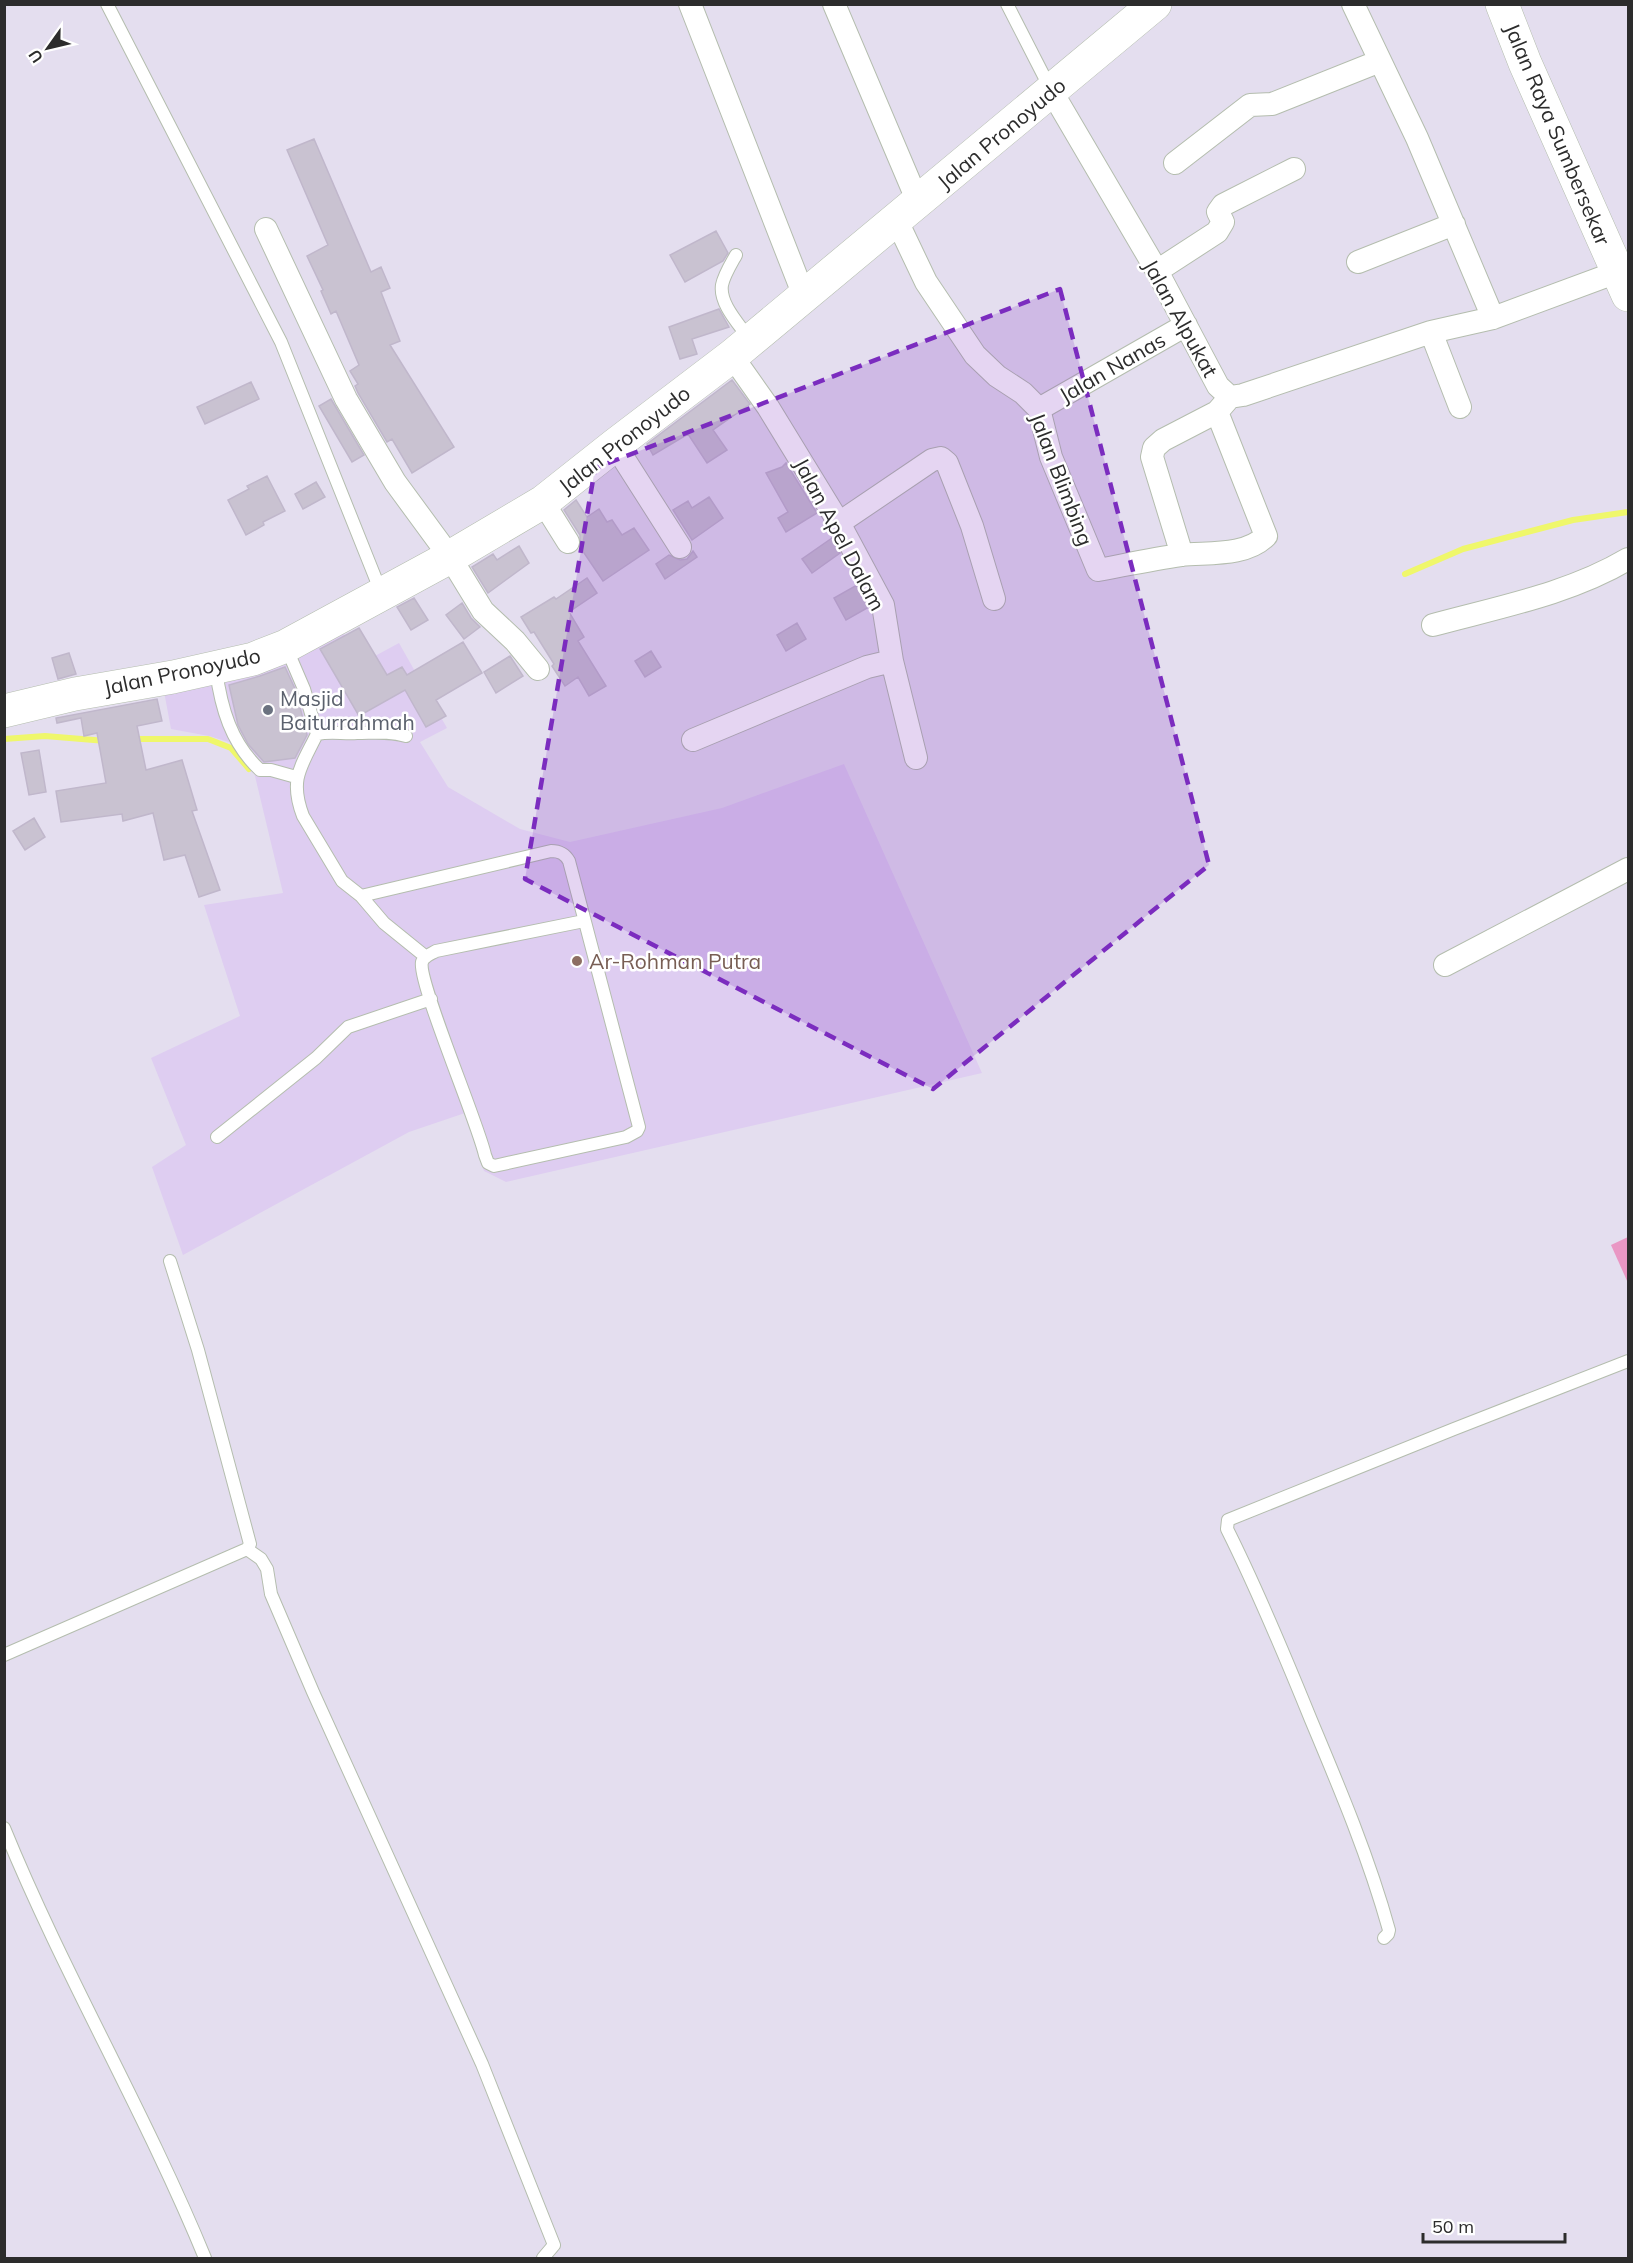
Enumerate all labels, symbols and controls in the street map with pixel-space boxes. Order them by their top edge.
north arrow [18,18,78,78]
street label: Jalan Raya Sumbersekar [1499,19,1617,249]
text: U [24,46,47,67]
street label: Jalan Pronoyudo [931,72,1071,194]
street label: Jalan Alpukat [1138,255,1224,381]
street label: Jalan Nanas [1054,326,1170,408]
street label: Jalan Pronoyudo [553,380,695,498]
street label: Jalan Blimbing [1025,409,1099,549]
street label: Jalan Apel Dalam [789,453,891,615]
street label: Jalan Pronoyudo [101,642,263,700]
place label: Masjid Baiturrahmah [280,685,415,735]
marker: Masjid Baiturrahmah [261,703,275,717]
place label: Ar-Rohman Putra [589,948,761,974]
marker: Ar-Rohman Putra [570,954,584,968]
scale bar [1423,2206,1566,2244]
text: 50 m [1432,2215,1474,2238]

